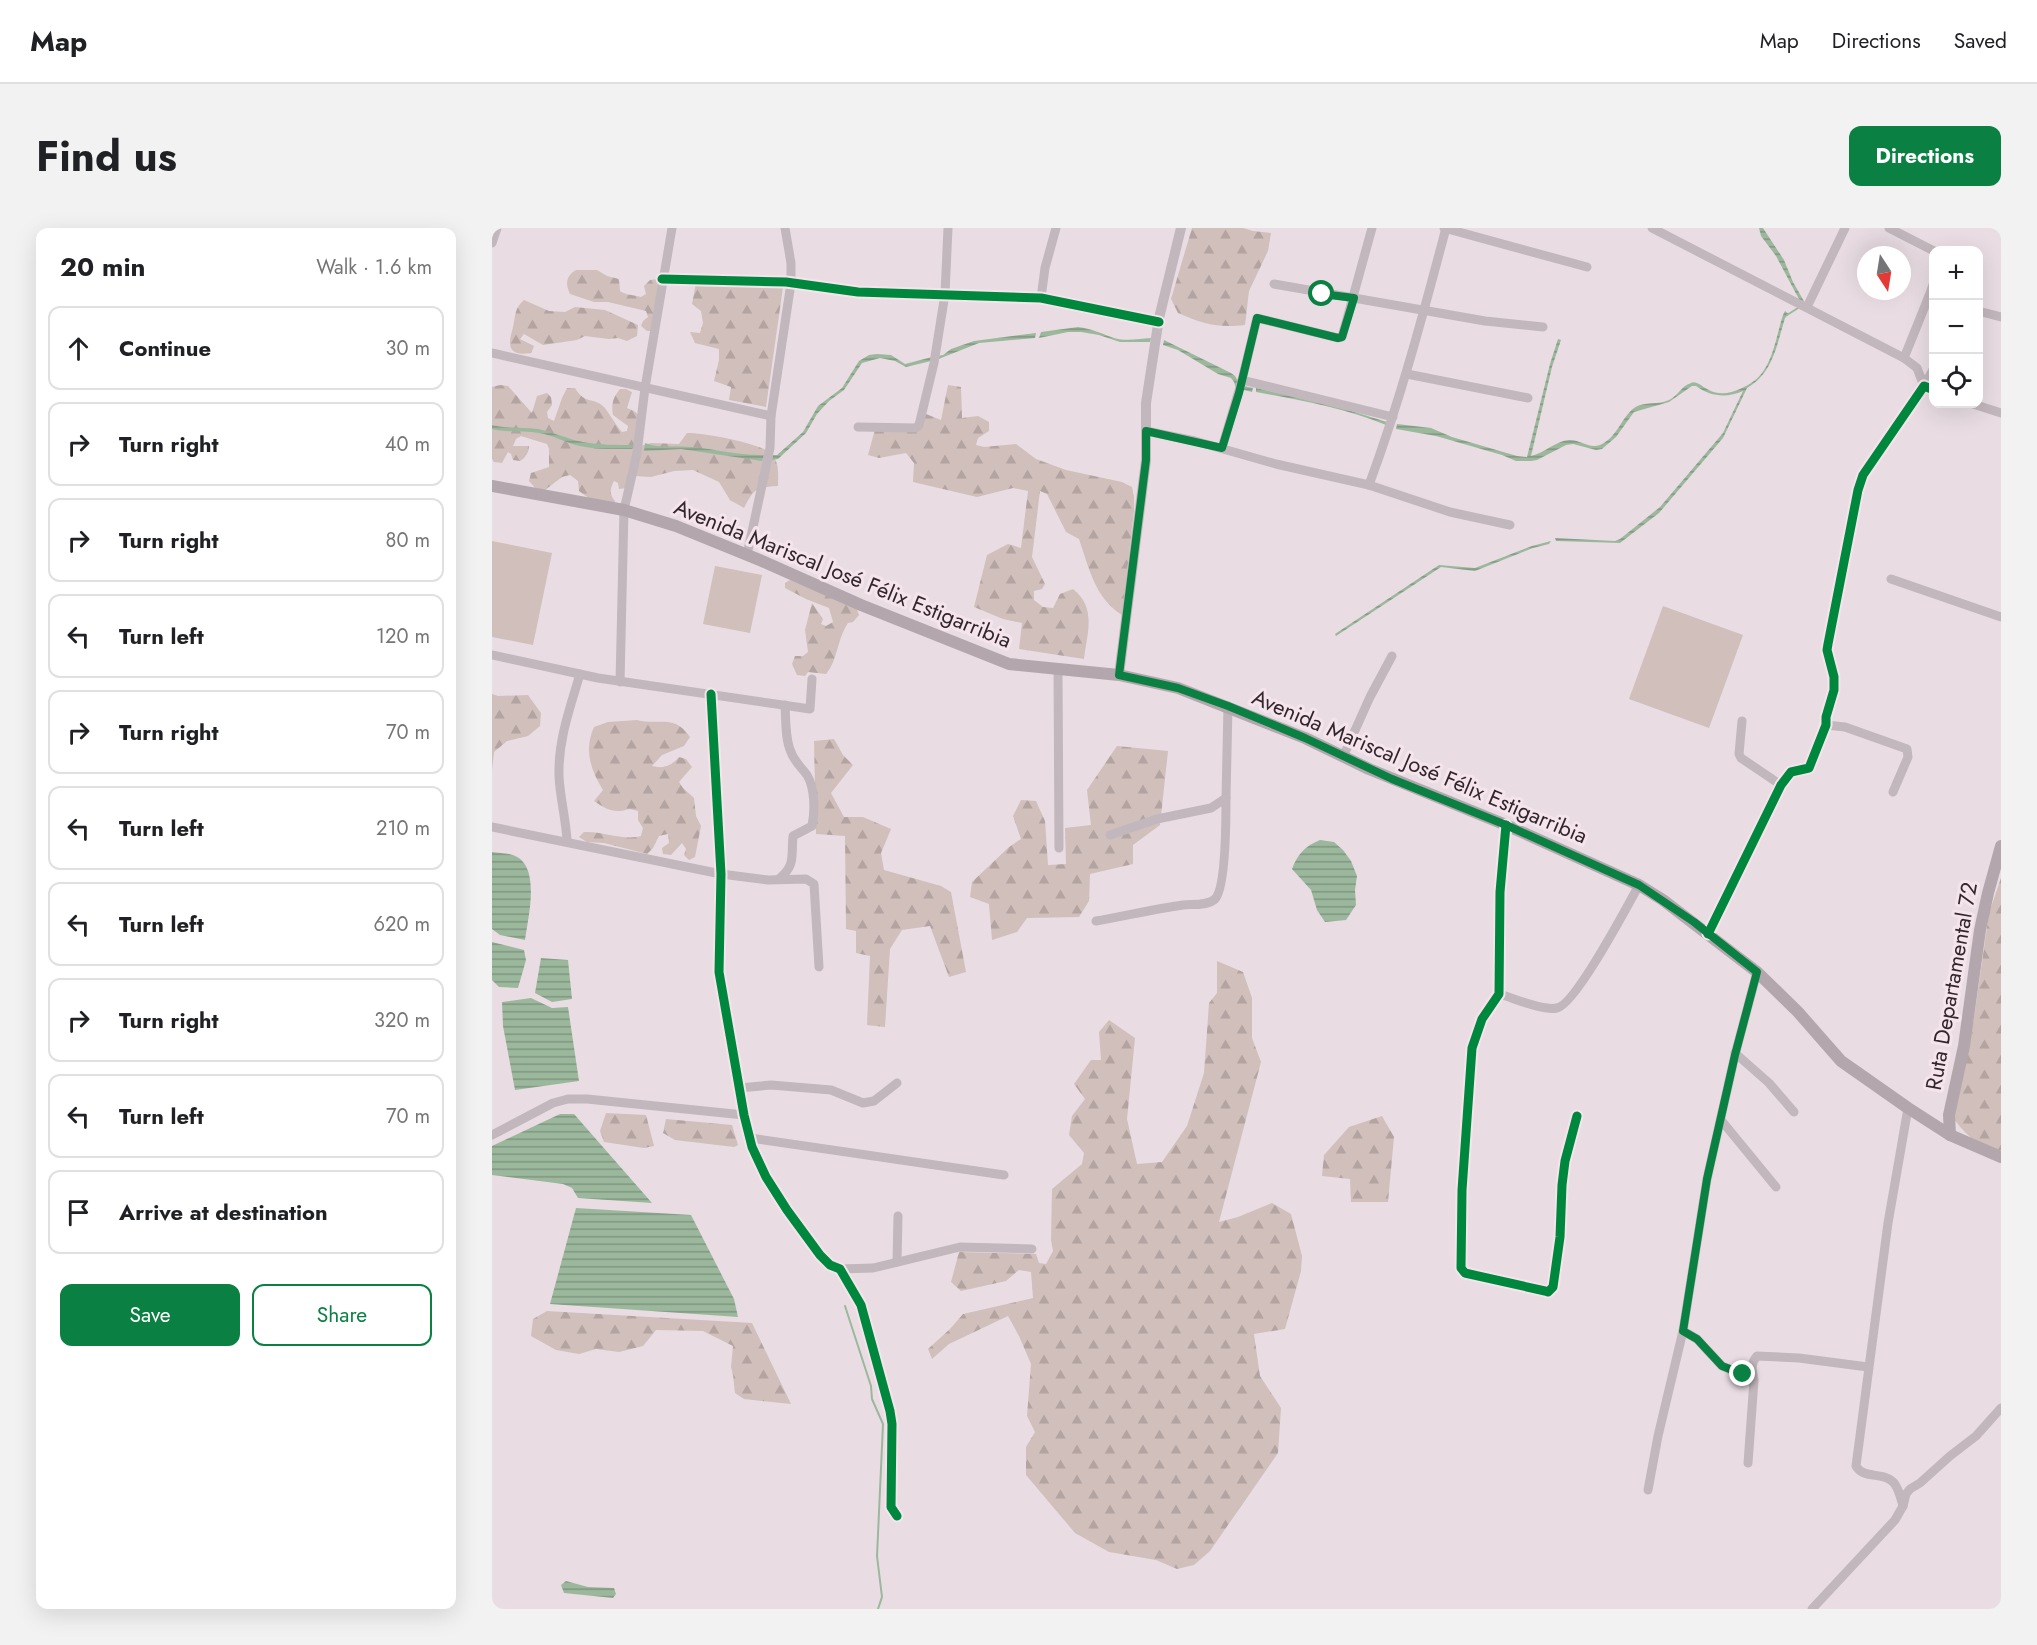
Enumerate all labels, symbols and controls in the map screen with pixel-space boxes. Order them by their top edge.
text: Map [30,21,87,62]
text: Map [1760,26,1799,56]
text: Directions [1832,26,1921,56]
text: Saved [1954,26,2007,56]
text: Find us [36,126,177,187]
button: Directions [1849,126,2001,186]
north arrow [1857,246,1911,300]
map controls [1929,246,1983,408]
button: + [1929,246,1983,300]
text: 20 min [60,248,146,286]
text: Walk · 1.6 km [316,253,432,282]
route start [1308,280,1334,306]
button: − [1929,300,1983,354]
icon: ahead [62,332,95,365]
text: Continue [119,332,211,364]
text: 30 m [385,334,430,363]
button: locate [1929,354,1983,408]
icon: right [62,428,95,461]
text: Turn right [119,428,219,460]
text: 40 m [385,430,430,459]
street label: Avenida Mariscal José Félix Estigarribia [669,490,1017,656]
icon: right [62,524,95,557]
text: Turn right [119,524,219,556]
text: 80 m [385,526,430,555]
icon: left [62,620,95,653]
text: Turn left [119,620,204,652]
text: 120 m [376,622,430,651]
street label: Avenida Mariscal José Félix Estigarribia [1247,681,1593,851]
icon: right [62,716,95,749]
text: Turn right [119,716,219,748]
text: 70 m [386,718,430,747]
icon: left [62,812,95,845]
text: Turn left [119,812,204,844]
text: 210 m [376,814,430,843]
street label: Ruta Departamental 72 [1917,879,1985,1093]
icon: left [62,908,95,941]
text: Turn left [119,908,204,940]
text: 620 m [374,910,430,939]
icon: right [62,1004,95,1037]
text: Turn right [119,1004,219,1036]
text: 320 m [374,1006,430,1035]
icon: left [62,1100,95,1133]
text: Turn left [119,1100,204,1132]
text: 70 m [386,1102,430,1131]
icon: arrive [62,1196,95,1229]
text: Arrive at destination [119,1196,328,1228]
button: Save [60,1284,240,1346]
button: Share [252,1284,432,1346]
route end [1729,1360,1755,1386]

